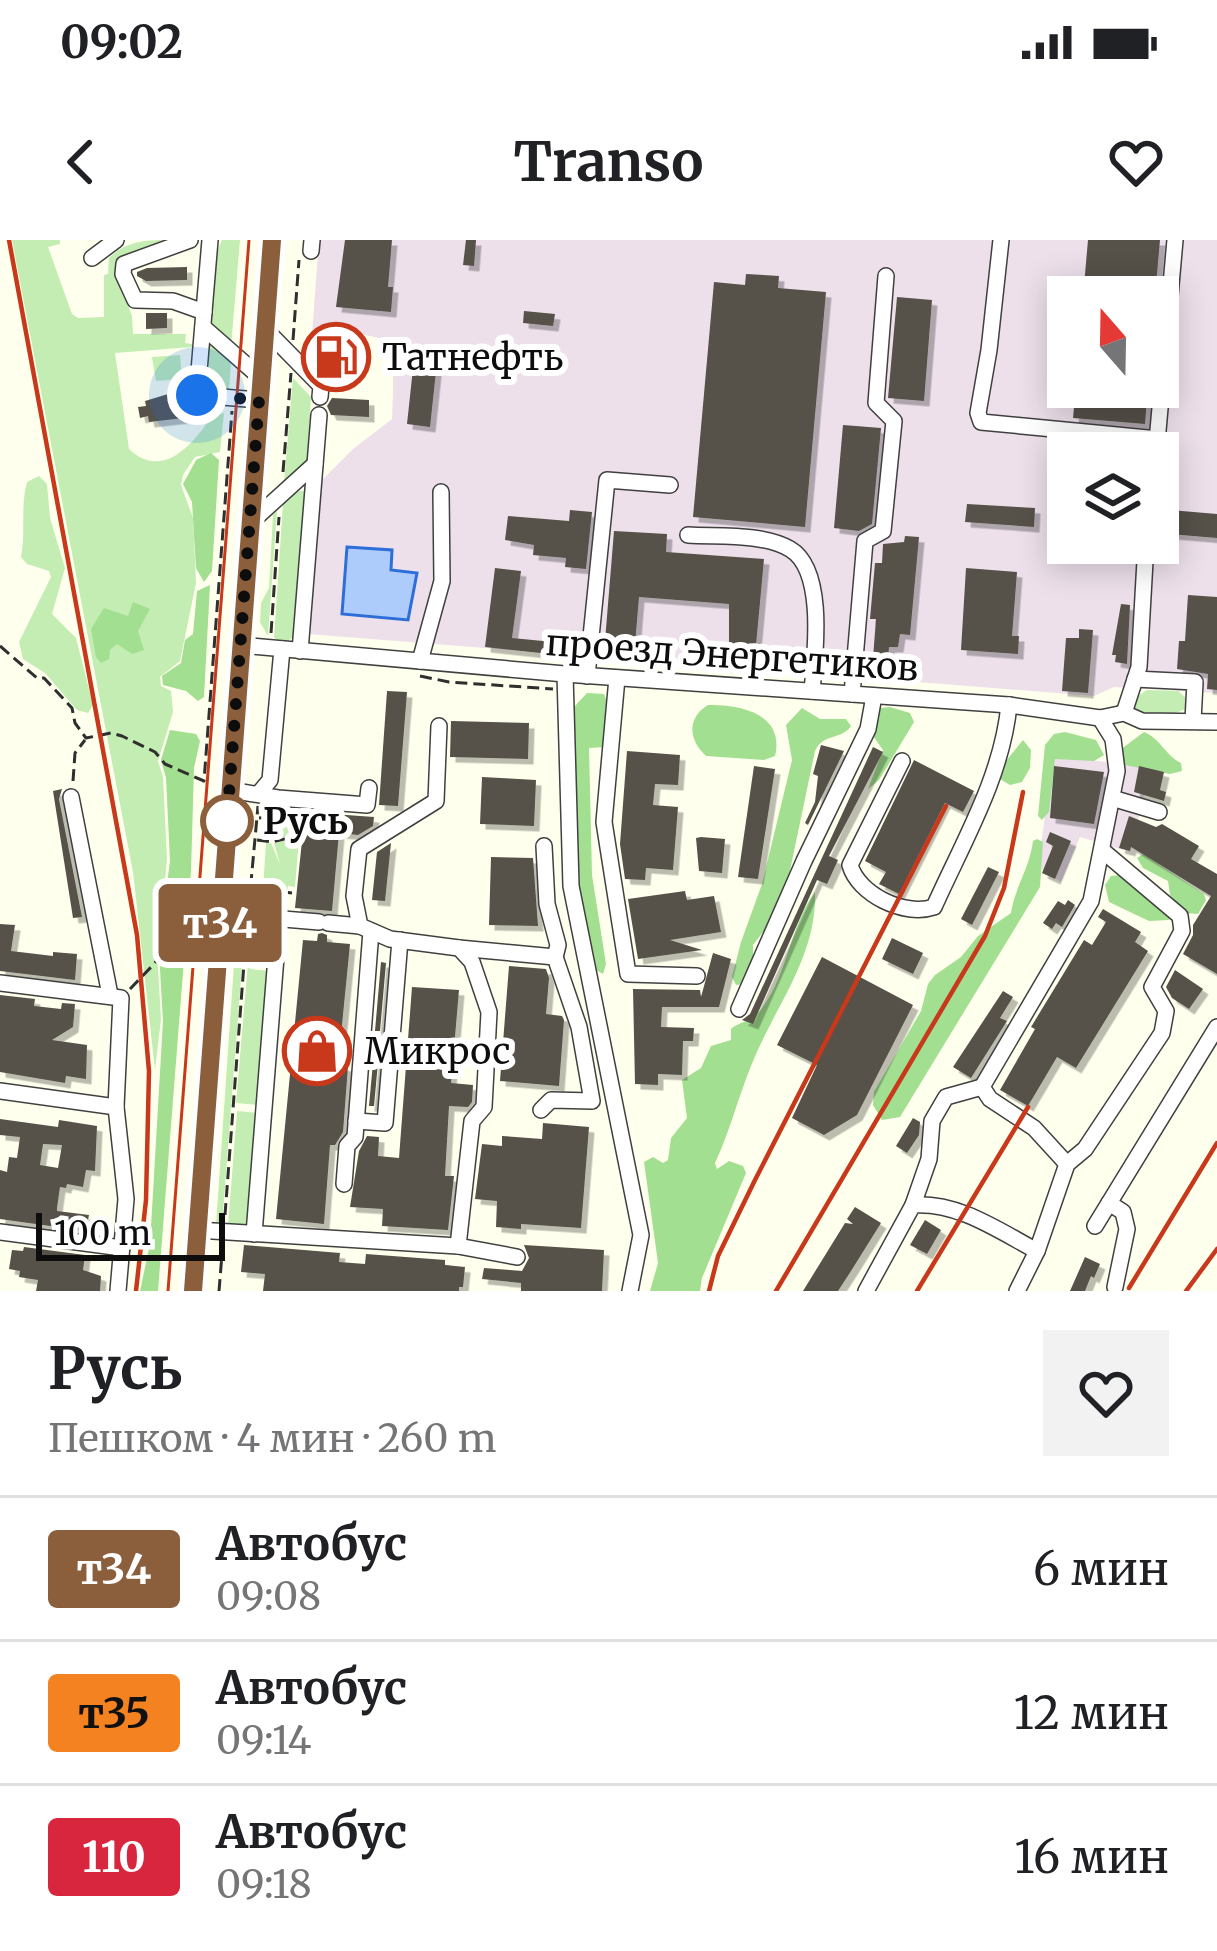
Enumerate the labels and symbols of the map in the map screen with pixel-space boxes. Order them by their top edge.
north arrow [1047,276,1179,408]
fuel station icon: Татнефть [301,322,371,392]
place label: Татнефть [382,335,563,380]
your location [167,365,227,425]
street label: проезд Энергетиков [544,620,920,691]
marker: Русь [202,796,252,846]
place label: Русь [263,799,348,844]
line badge: т34 [151,884,289,962]
shop icon: Микрос [282,1016,352,1086]
place label: Микрос [364,1029,510,1074]
scale bar [36,1207,225,1260]

